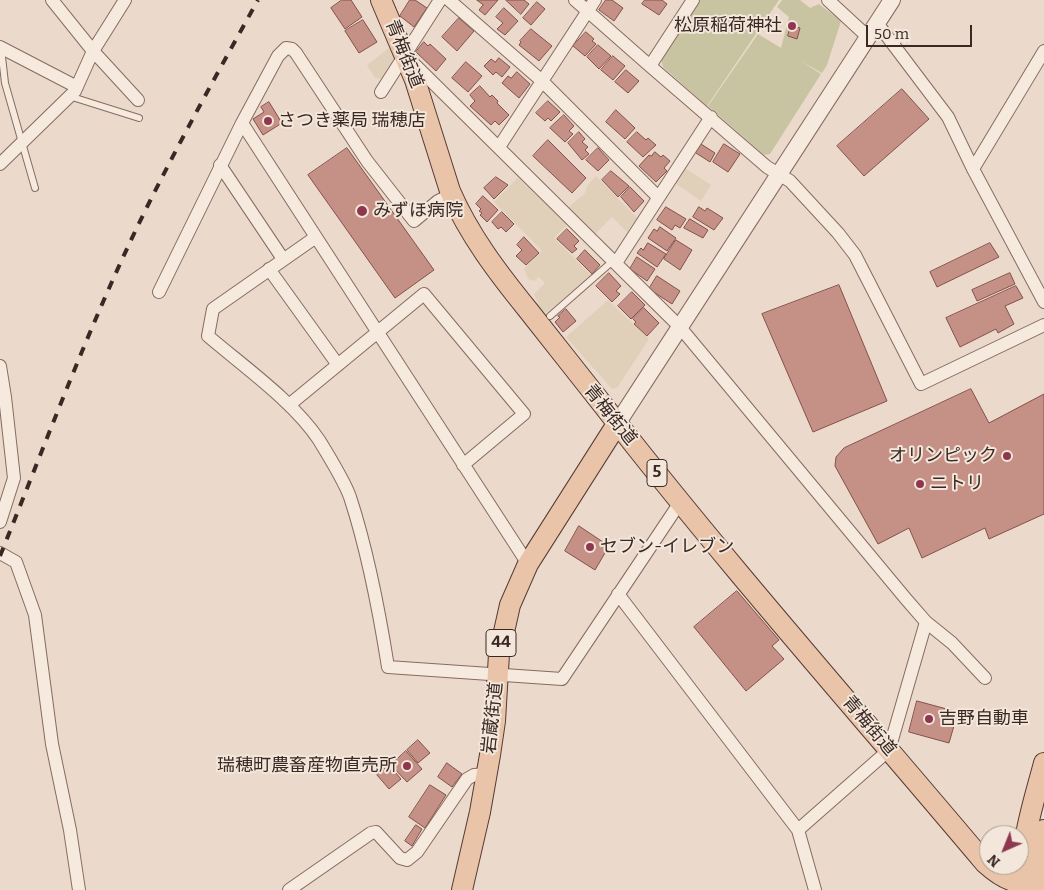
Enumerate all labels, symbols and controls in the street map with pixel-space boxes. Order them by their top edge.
place label: 松原稲荷神社 [674,15,782,37]
scale bar [869,15,975,47]
street label: 青梅街道 [381,17,427,91]
marker: 松原稲荷神社 [786,20,798,32]
text: 50 m [874,25,909,43]
place label: さつき薬局 瑞穂店 [278,110,426,132]
marker: さつき薬局 瑞穂店 [262,115,274,127]
place label: みずほ病院 [373,200,463,222]
marker: みずほ病院 [355,204,369,218]
street label: 青梅街道 [579,380,641,450]
place label: オリンピック [889,445,997,467]
marker: オリンピック [1001,450,1013,462]
road number: 5 [647,459,667,486]
place label: ニトリ [930,473,984,495]
marker: ニトリ [914,478,926,490]
place label: セブン-イレブン [600,536,734,558]
marker: セブン-イレブン [584,541,596,553]
road number: 44 [486,630,516,656]
street label: 岩蔵街道 [478,681,508,755]
street label: 青梅街道 [838,691,900,761]
place label: 吉野自動車 [939,708,1029,730]
marker: 吉野自動車 [923,713,935,725]
place label: 瑞穂町農畜産物直売所 [217,755,397,777]
marker: 瑞穂町農畜産物直売所 [401,760,413,772]
north arrow [979,825,1029,875]
text: N [984,851,1004,870]

